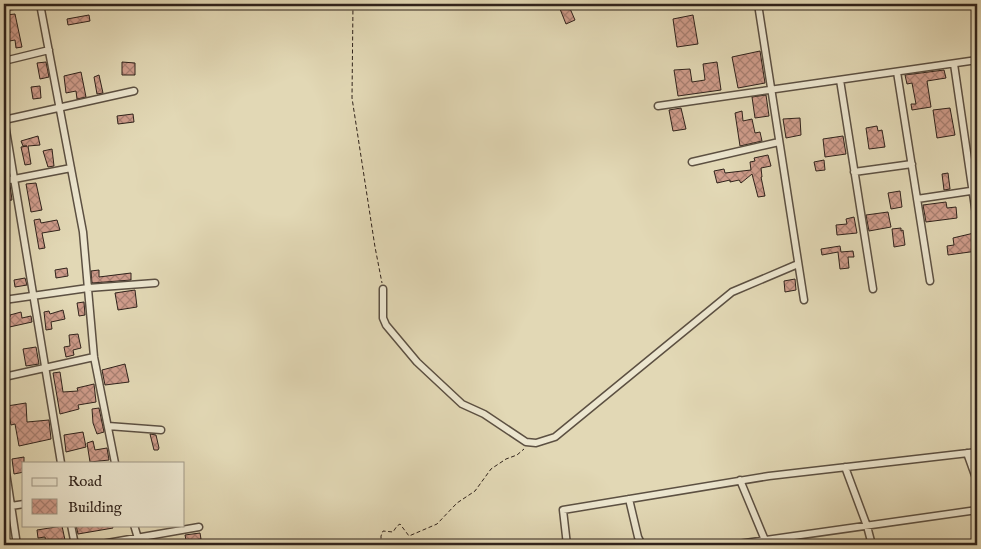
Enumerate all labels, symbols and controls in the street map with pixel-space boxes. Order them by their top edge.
legend [22,462,185,526]
text: Road [68,472,103,491]
text: Building [68,498,123,517]

